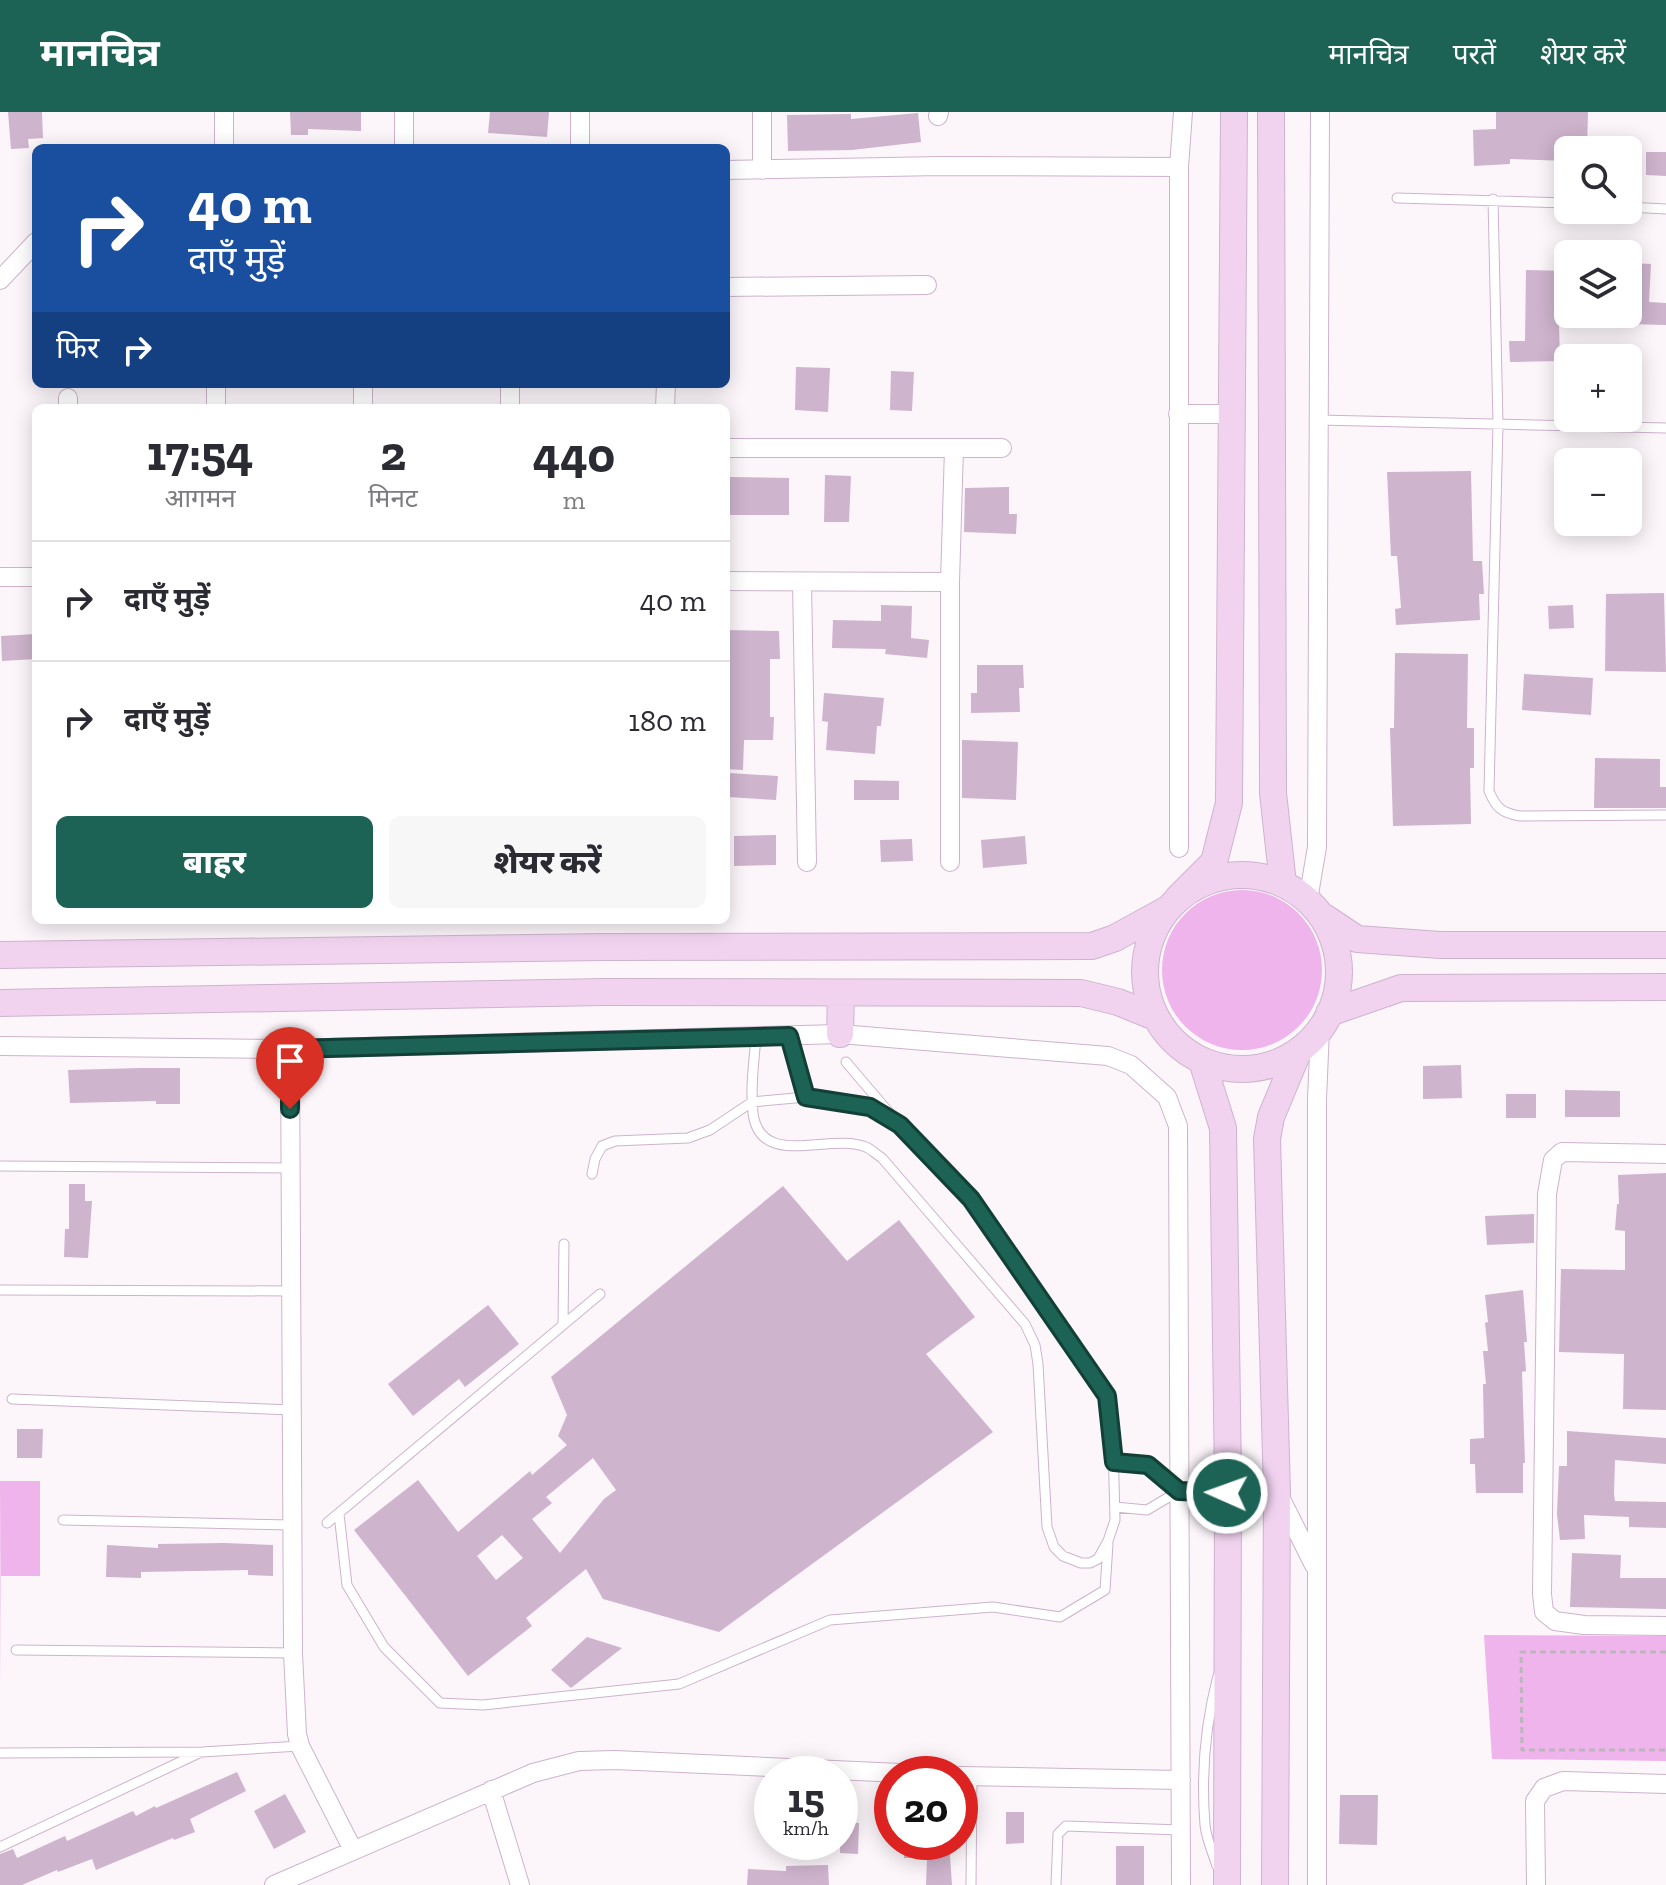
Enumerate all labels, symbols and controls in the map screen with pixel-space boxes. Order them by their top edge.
text: मानचित्र [40,30,160,76]
text: मानचित्र [1329,38,1409,71]
text: परतें [1453,38,1496,71]
text: शेयर करें [1540,38,1626,71]
map controls [1554,136,1642,536]
button: search [1554,136,1642,224]
text: 40 m [188,170,312,237]
icon: right [56,176,160,280]
text: दाएँ मुड़ें [188,238,285,281]
button: layers [1554,240,1642,328]
icon: right [115,328,159,372]
text: फिर [56,330,99,366]
button: + [1554,344,1642,432]
text: 17:54 [147,425,253,482]
text: 2 [380,425,406,482]
text: 440 [533,427,615,484]
button: − [1554,448,1642,536]
text: आगमन [164,482,236,514]
text: मिनट [368,482,418,514]
text: m [563,484,585,516]
icon: right [56,579,100,623]
text: दाएँ मुड़ें [124,581,210,617]
text: 40 m [640,583,706,619]
icon: right [56,699,100,743]
text: दाएँ मुड़ें [124,701,210,737]
text: 180 m [628,703,706,739]
button: बाहर [56,816,373,908]
button: शेयर करें [389,816,706,908]
pin [256,1027,324,1109]
icon: arrive [268,1039,312,1083]
position arrow [1185,1451,1269,1535]
speed limit sign: 20 [874,1756,978,1860]
text: 15 [787,1774,825,1822]
text: km/h [783,1816,829,1840]

